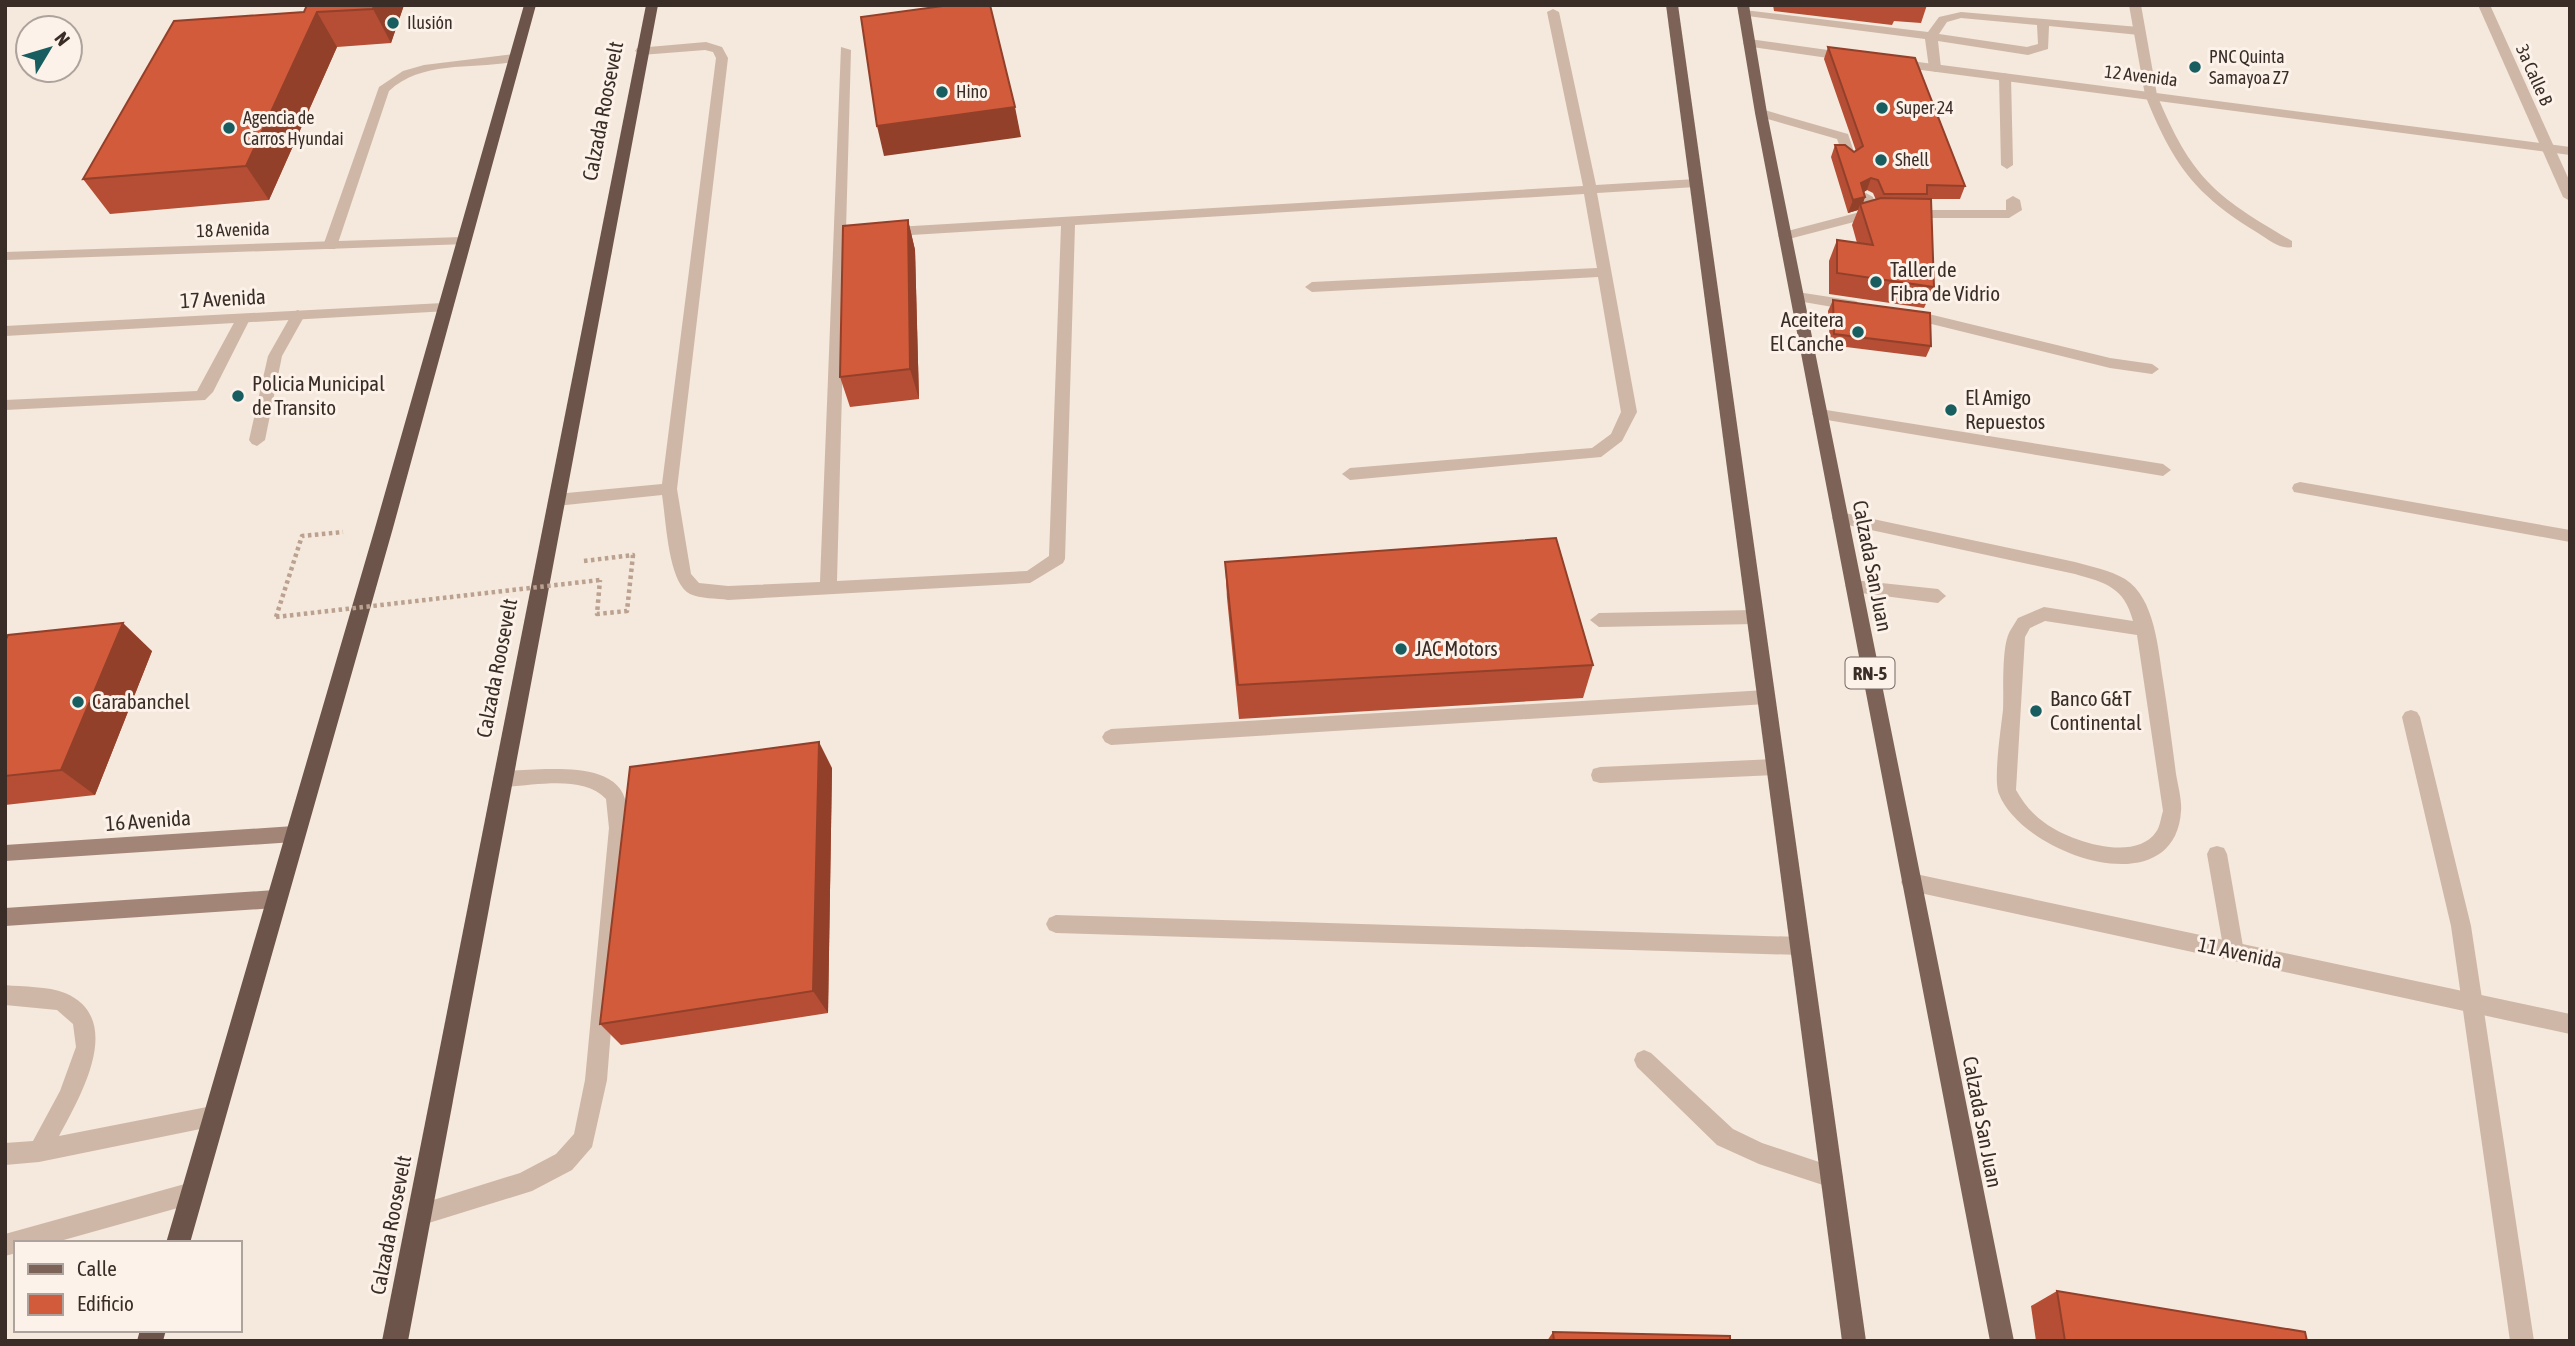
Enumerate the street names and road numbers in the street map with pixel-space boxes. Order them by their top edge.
street label: Calzada Roosevelt [577,39,627,182]
street label: 3a Calle B [2512,41,2557,109]
street label: 12 Avenida [2103,61,2179,90]
street label: 18 Avenida [196,218,270,241]
street label: 17 Avenida [180,284,266,312]
street label: Calzada San Juan [1848,498,1897,633]
street label: Calzada Roosevelt [471,596,521,739]
road number: RN-5 [1846,658,1895,688]
street label: 16 Avenida [104,805,191,835]
street label: 11 Avenida [2196,931,2285,973]
street label: Calzada San Juan [1958,1054,2007,1189]
street label: Calzada Roosevelt [365,1153,415,1296]

